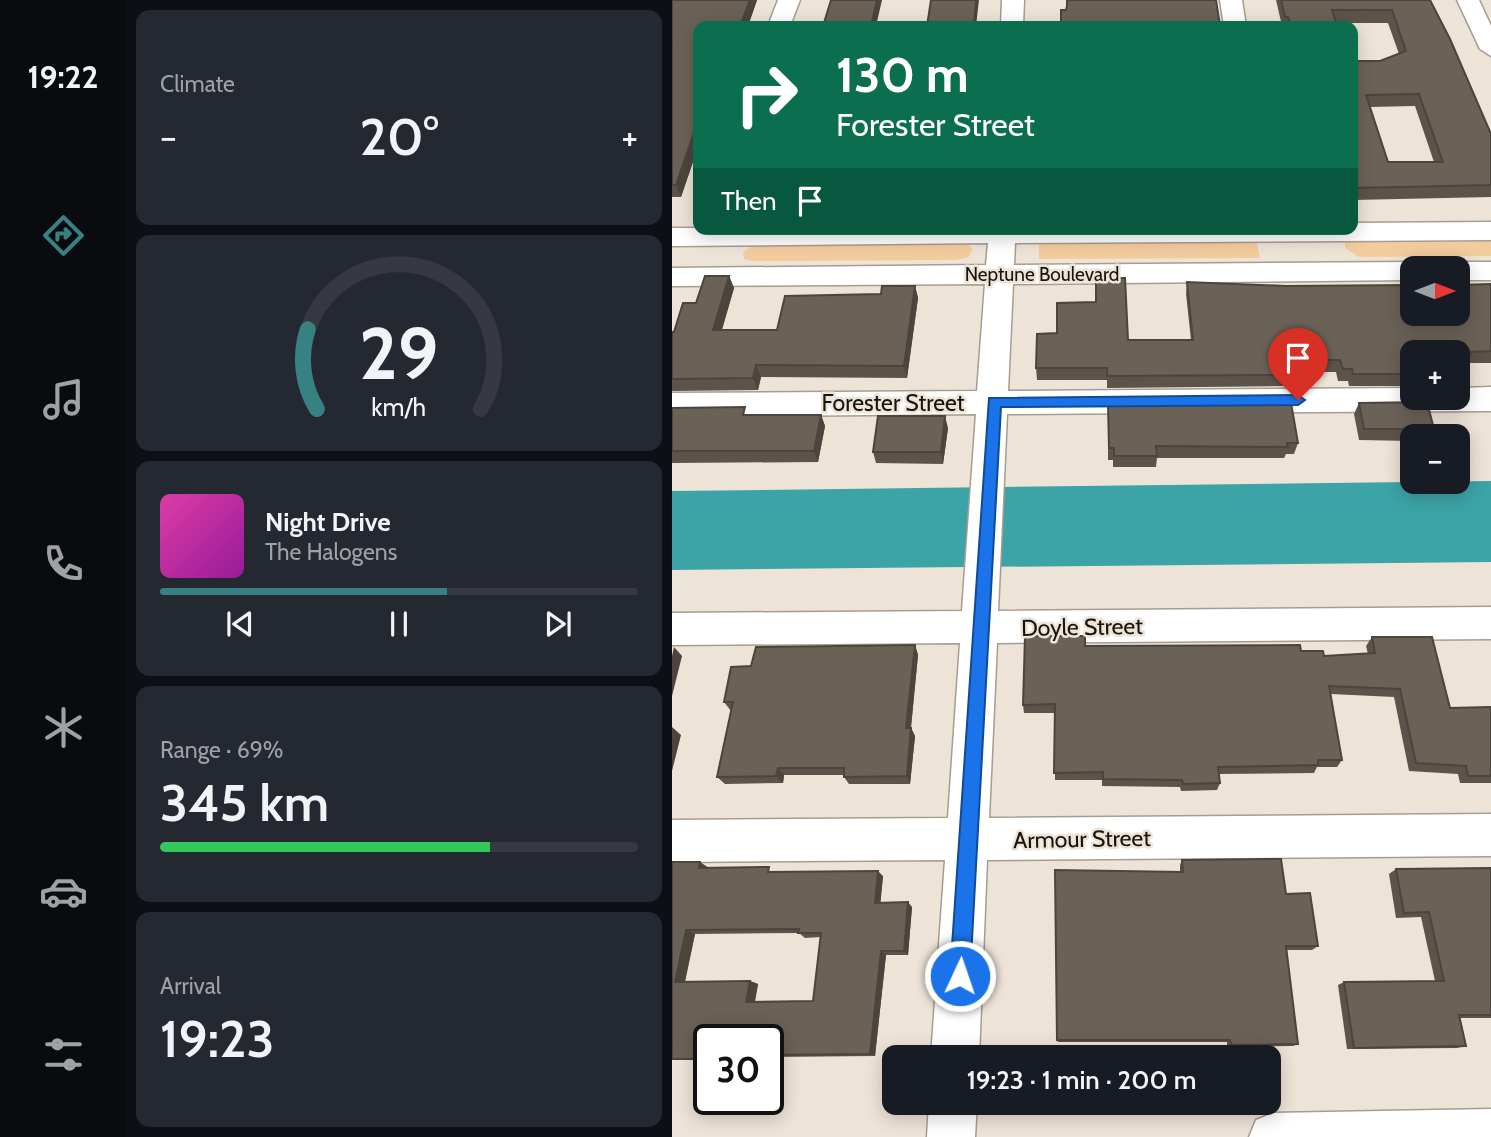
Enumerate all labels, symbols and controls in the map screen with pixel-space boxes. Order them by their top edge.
text: 130 m [836,45,969,104]
icon: right [721,49,812,140]
text: 19:22 [28,57,98,96]
text: Climate [160,70,235,98]
text: 20° [359,105,439,168]
text: Forester Street [836,105,1035,144]
text: − [160,113,177,160]
text: + [621,113,638,160]
icon: arrive [791,182,829,220]
text: Then [721,185,777,217]
icon: directions [39,211,88,260]
north arrow [1400,256,1470,326]
map controls [1400,256,1470,494]
street label: Neptune Boulevard [965,263,1119,286]
text: 29 [359,310,439,398]
pin [1268,328,1328,400]
icon: arrive [1279,339,1317,377]
button: + [1400,340,1470,410]
icon: music [39,375,88,424]
street label: Forester Street [822,389,965,417]
text: km/h [372,392,426,422]
button: − [1400,424,1470,494]
text: Night Drive [265,506,391,538]
text: The Halogens [265,538,397,566]
icon: phone [39,539,88,588]
icon: previous [221,605,259,643]
icon: pause [380,605,418,643]
icon: next [539,605,577,643]
street label: Doyle Street [1021,612,1143,642]
icon: climate [39,703,88,752]
text: Range · 69% [160,736,284,764]
text: 345 km [160,771,329,834]
street label: Armour Street [1013,824,1151,854]
icon: car [39,867,88,916]
position arrow [923,939,997,1013]
text: Arrival [160,972,221,1000]
text: 19:23 [160,1007,274,1070]
speed limit sign: 30 [693,1024,784,1115]
icon: filters [39,1030,88,1079]
text: 19:23 · 1 min · 200 m [967,1064,1196,1096]

